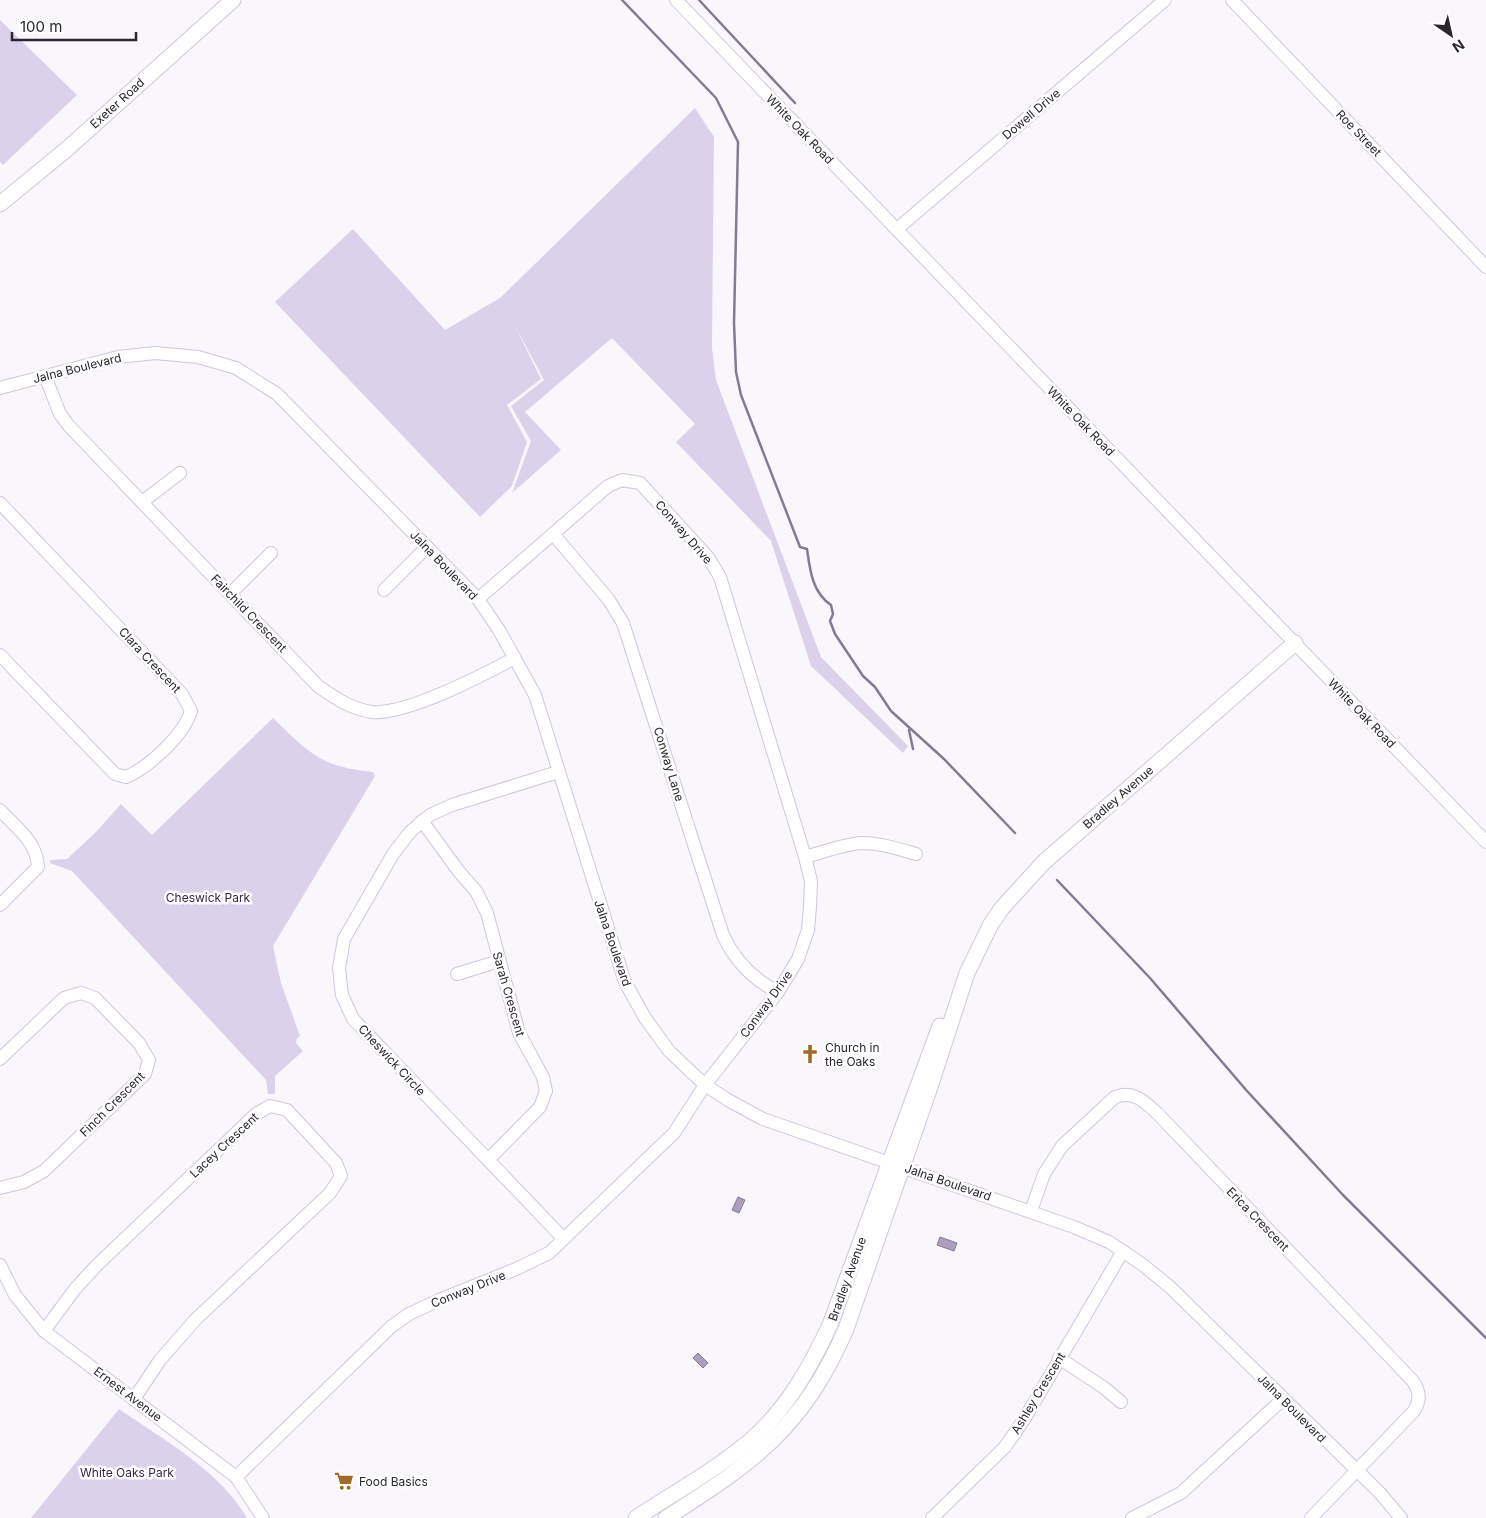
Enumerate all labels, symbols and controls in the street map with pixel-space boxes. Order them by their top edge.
scale bar [12,10,136,42]
north arrow [1426,10,1476,60]
text: 100 m [20,17,62,36]
text: N [1449,36,1468,56]
street label: Exeter Road [87,75,147,131]
street label: Dowell Drive [999,85,1063,143]
street label: White Oak Road [763,91,837,167]
street label: Roe Street [1333,107,1385,159]
street label: Jalna Boulevard [31,350,123,386]
street label: White Oak Road [1044,383,1118,459]
street label: Conway Drive [652,497,716,567]
street label: Jalna Boulevard [407,527,481,603]
street label: Fairchild Crescent [208,571,290,655]
street label: Clara Crescent [116,624,184,696]
street label: White Oak Road [1325,675,1399,751]
street label: Conway Lane [651,725,687,803]
street label: Bradley Avenue [1080,762,1156,832]
park label: Cheswick Park [166,890,251,905]
street label: Jalna Boulevard [591,898,635,988]
street label: Sarah Crescent [490,950,528,1038]
street label: Conway Drive [737,967,795,1041]
street label: Cheswick Circle [355,1021,429,1099]
place label: Church in the Oaks [825,1040,880,1069]
church icon: Church in the Oaks [799,1043,821,1065]
street label: Finch Crescent [76,1068,148,1140]
street label: Lacey Crescent [187,1109,262,1181]
street label: Jalna Boulevard [903,1160,993,1204]
street label: Erica Crescent [1224,1184,1292,1254]
street label: Bradley Avenue [825,1235,869,1323]
street label: Conway Drive [428,1267,508,1311]
street label: Ashley Crescent [1008,1349,1068,1437]
street label: Ernest Avenue [91,1363,165,1425]
street label: Jalna Boulevard [1255,1371,1329,1445]
park label: White Oaks Park [80,1465,174,1480]
supermarket icon: Food Basics [333,1470,355,1492]
place label: Food Basics [359,1474,428,1489]

